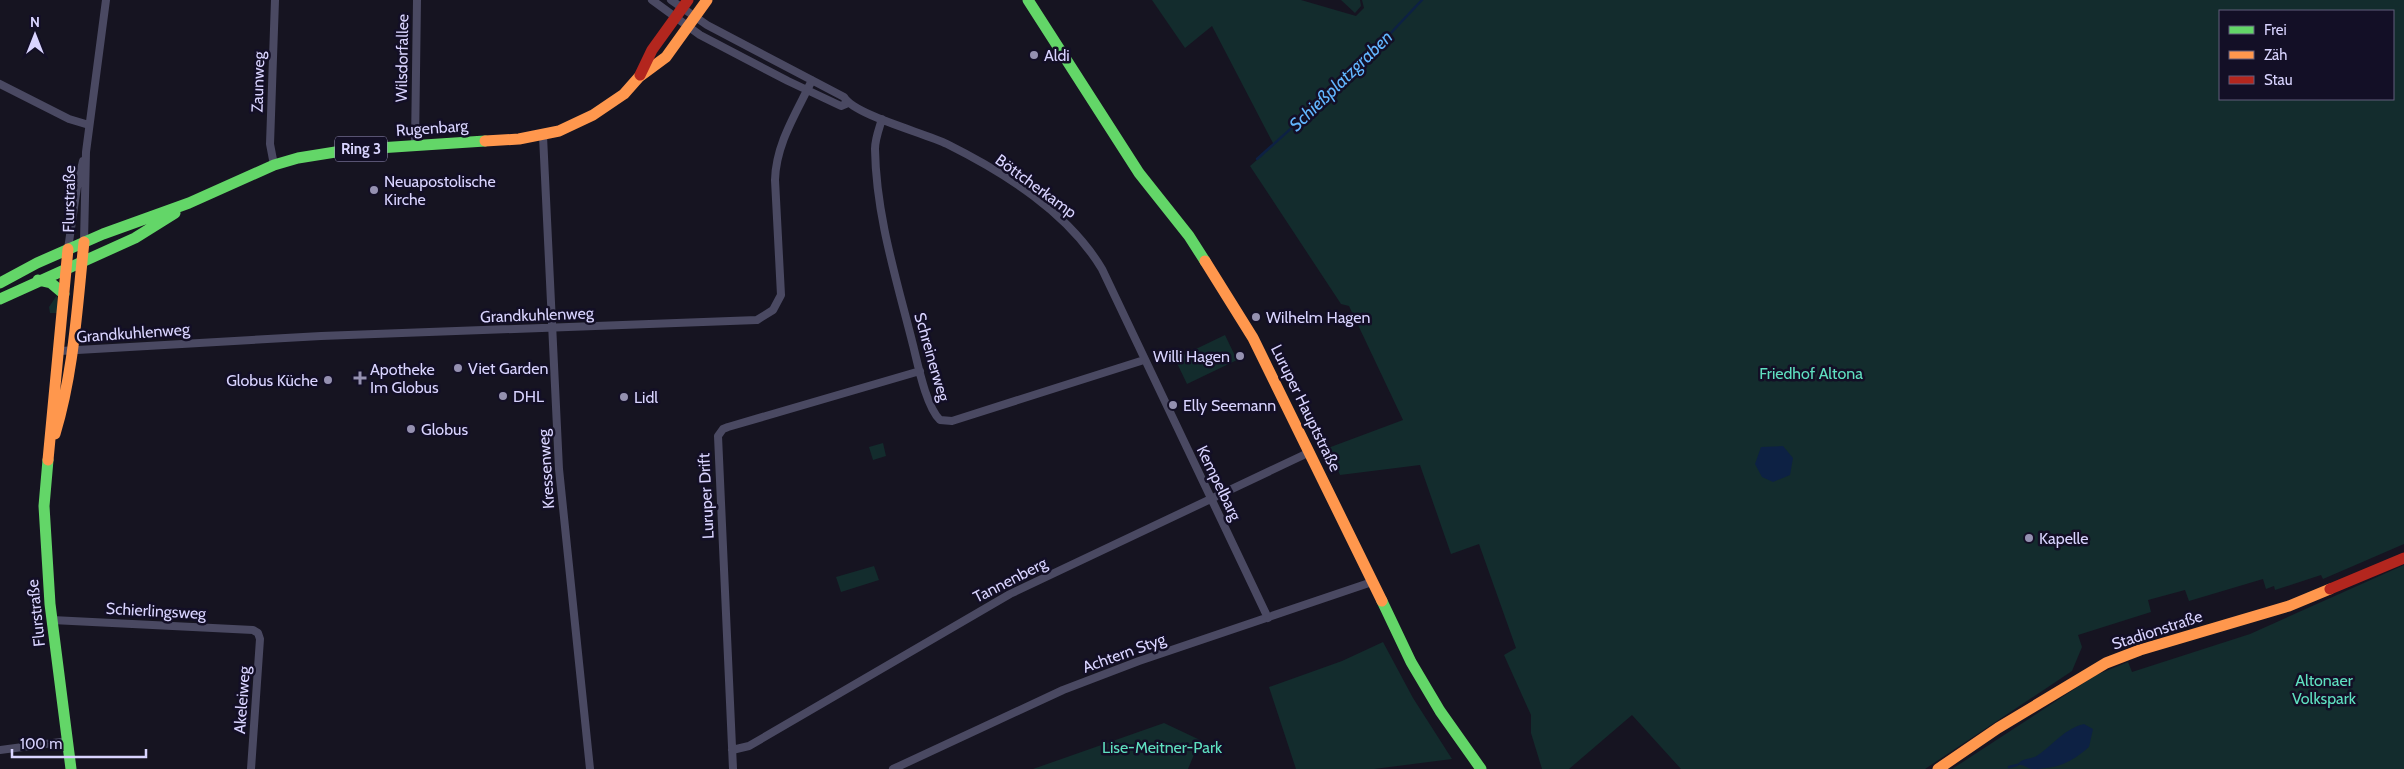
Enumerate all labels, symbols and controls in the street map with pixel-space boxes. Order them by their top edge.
north arrow [10,10,60,60]
legend [2219,10,2394,100]
text: N [30,13,40,31]
street label: Wilsdorfallee [392,14,412,102]
text: Frei [2264,21,2287,39]
water label: Schießplatzgraben [1285,26,1397,136]
place label: Aldi [1044,46,1070,65]
text: Zäh [2264,46,2287,64]
marker: Aldi [1028,49,1040,61]
street label: Zaunweg [247,50,269,113]
text: Stau [2264,71,2293,89]
street label: Rugenbarg [395,116,470,140]
road number: Ring 3 [335,136,387,162]
street label: Böttcherkamp [992,150,1080,222]
street label: Flurstraße [59,165,79,233]
place label: Neuapostolische Kirche [384,172,496,209]
marker: Neuapostolische Kirche [368,184,380,196]
street label: Grandkuhlenweg [480,303,595,326]
place label: Wilhelm Hagen [1266,308,1370,327]
street label: Schreinerweg [910,310,954,405]
marker: Wilhelm Hagen [1250,311,1262,323]
street label: Grandkuhlenweg [76,319,191,346]
street label: Luruper Hauptstraße [1267,341,1345,475]
place label: Willi Hagen [1153,347,1230,366]
marker: Willi Hagen [1234,350,1246,362]
place label: Viet Garden [468,359,548,378]
place label: Apotheke Im Globus [370,360,439,397]
marker: Viet Garden [452,362,464,374]
park label: Friedhof Altona [1759,364,1863,383]
place label: Globus Küche [226,371,318,390]
marker: Apotheke Im Globus [354,372,366,384]
marker: Globus Küche [322,374,334,386]
place label: DHL [513,387,544,406]
place label: Lidl [634,388,658,407]
marker: DHL [497,390,509,402]
marker: Lidl [618,391,630,403]
place label: Elly Seemann [1183,396,1276,415]
marker: Elly Seemann [1167,399,1179,411]
place label: Globus [421,420,468,439]
marker: Globus [405,423,417,435]
street label: Kressenweg [534,427,558,510]
street label: Kempelbarg [1193,442,1246,525]
street label: Luruper Drift [694,452,718,540]
place label: Kapelle [2039,529,2089,548]
marker: Kapelle [2023,532,2035,544]
street label: Tannenberg [970,553,1051,607]
street label: Flurstraße [23,578,49,648]
street label: Schierlingsweg [105,599,208,623]
street label: Stadionstraße [2109,606,2205,654]
street label: Achtern Styg [1080,629,1169,677]
street label: Akeleiweg [230,664,254,734]
park label: Altonaer Volkspark [2292,671,2357,708]
scale bar [12,726,146,758]
text: 100 m [20,735,62,753]
park label: Lise-Meitner-Park [1102,738,1223,757]

